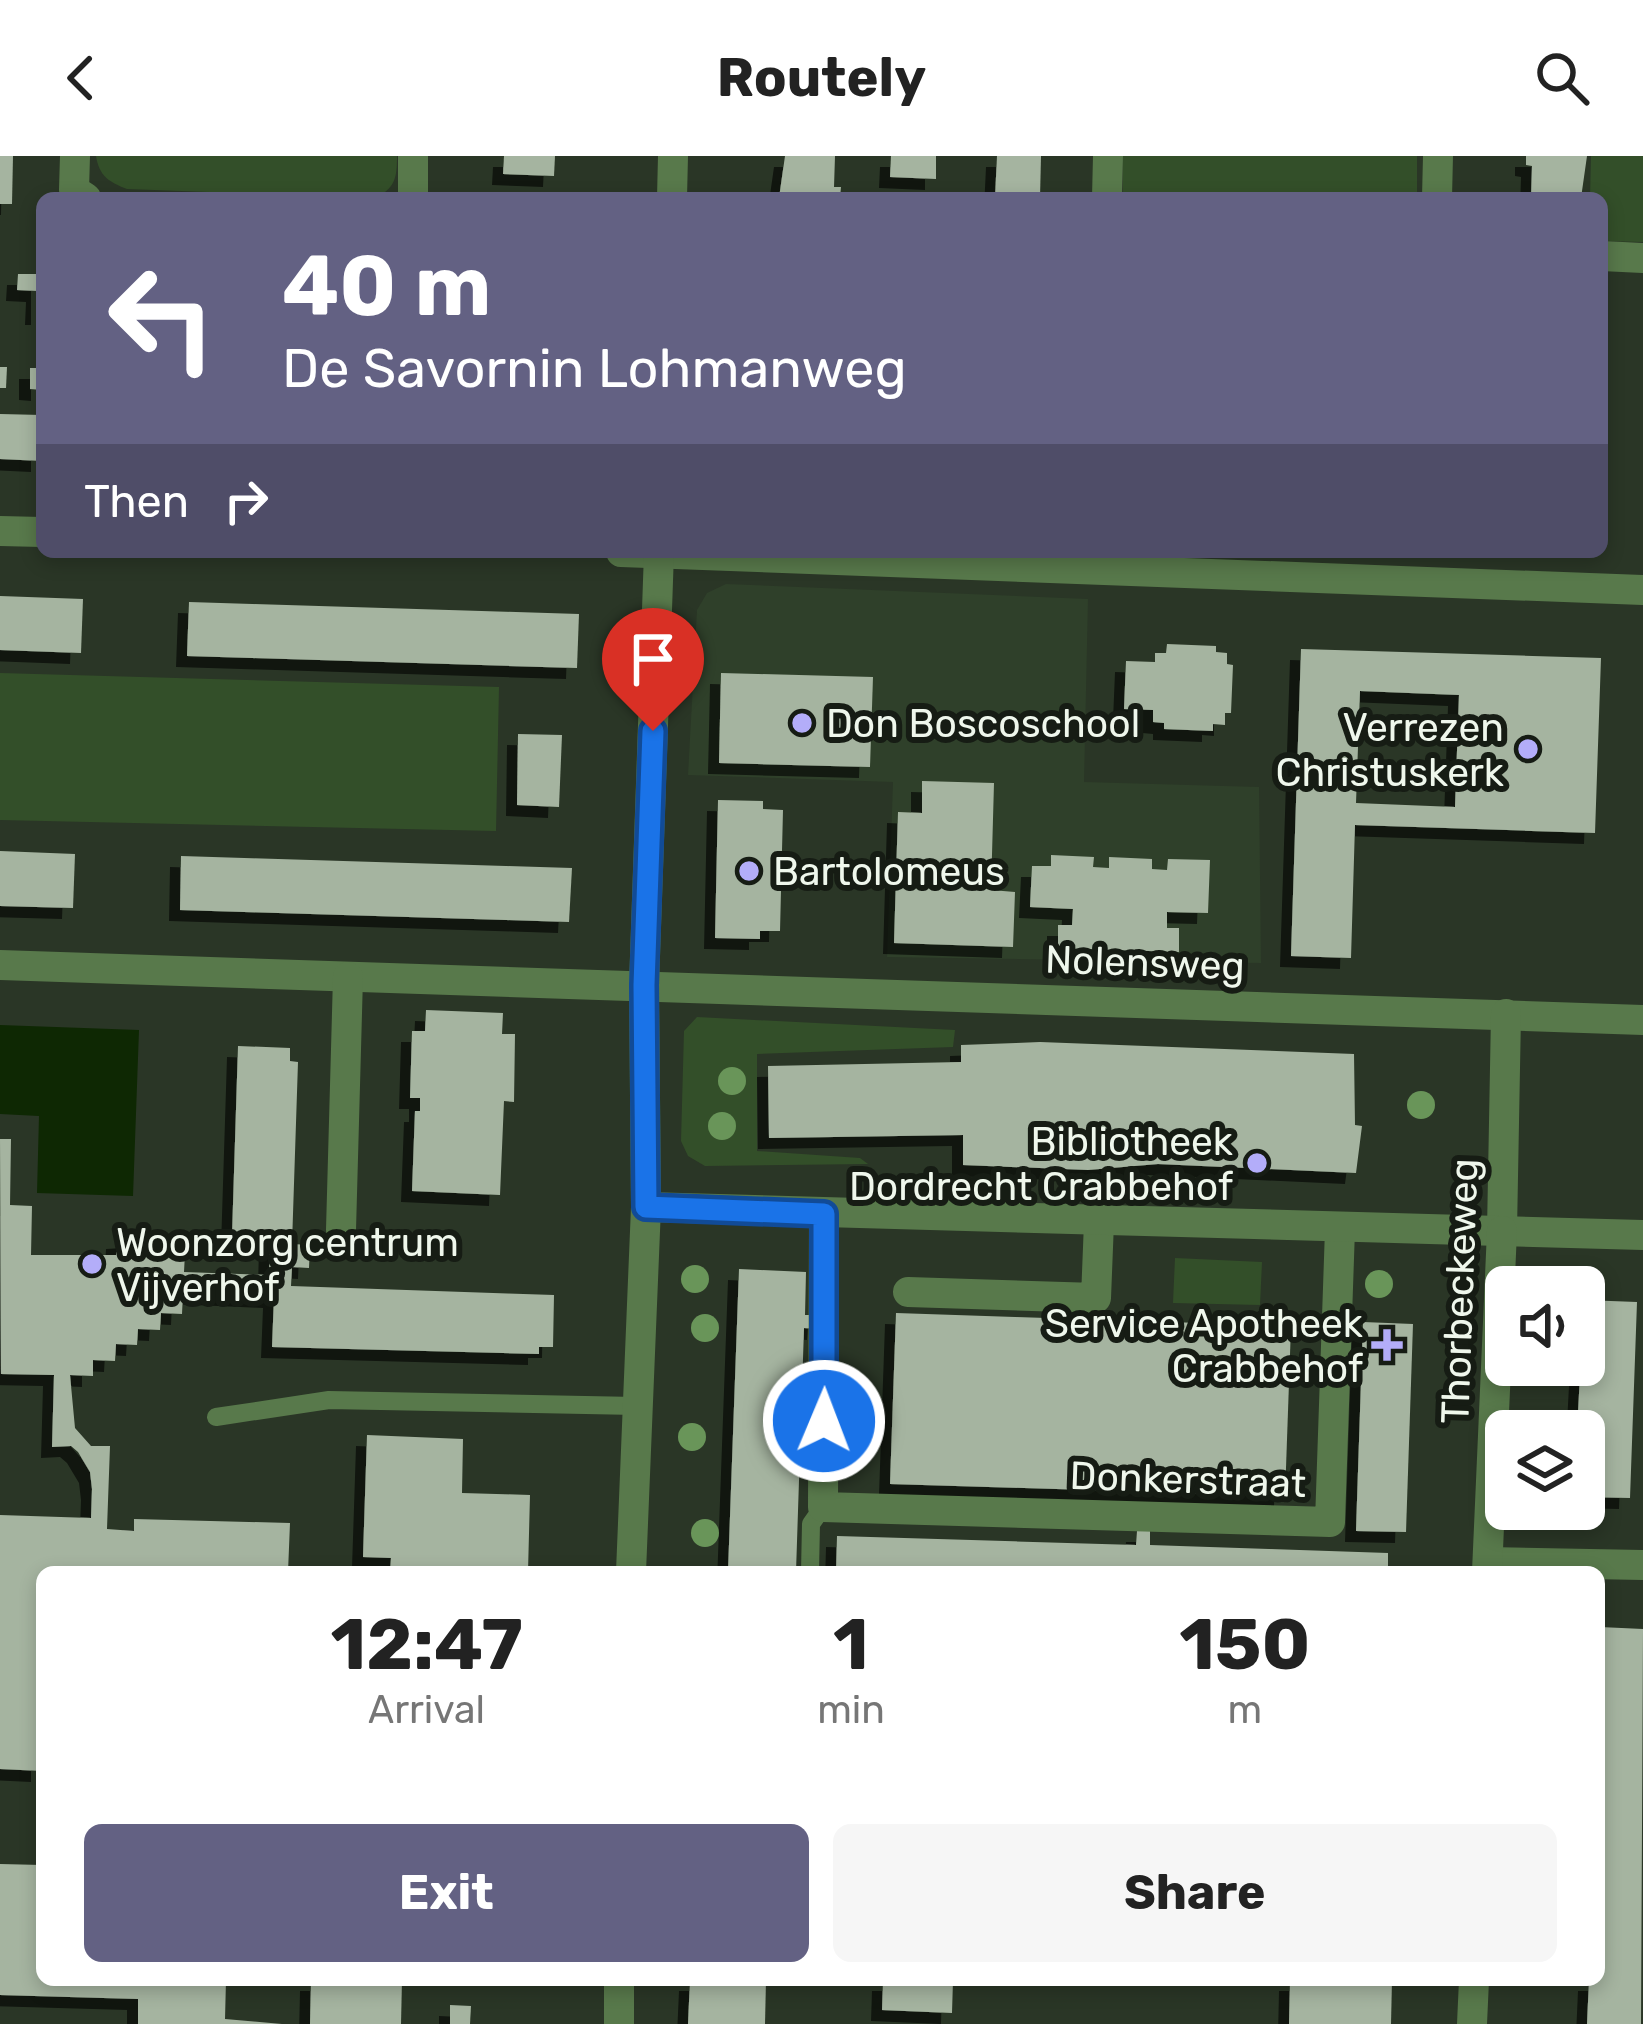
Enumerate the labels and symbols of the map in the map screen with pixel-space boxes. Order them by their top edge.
pin [602,608,704,731]
place label: Don Boscoschool [826,701,1140,747]
place label: Verrezen Christuskerk [1276,705,1504,796]
marker: Don Boscoschool [789,710,815,736]
marker: Verrezen Christuskerk [1515,736,1541,762]
place label: Bartolomeus [773,849,1005,895]
marker: Bartolomeus [736,858,762,884]
street label: Nolensweg [1044,937,1246,989]
place label: Bibliotheek Dordrecht Crabbehof [849,1119,1233,1210]
marker: Bibliotheek Dordrecht Crabbehof [1244,1150,1270,1176]
street label: Thorbeckeweg [1432,1157,1488,1425]
place label: Woonzorg centrum Vijverhof [116,1220,459,1311]
marker: Woonzorg centrum Vijverhof [79,1251,105,1277]
place label: Service Apotheek Crabbehof [1045,1301,1363,1392]
marker: Service Apotheek Crabbehof [1374,1332,1400,1358]
position arrow [761,1358,887,1484]
street label: Donkerstraat [1069,1453,1307,1507]

